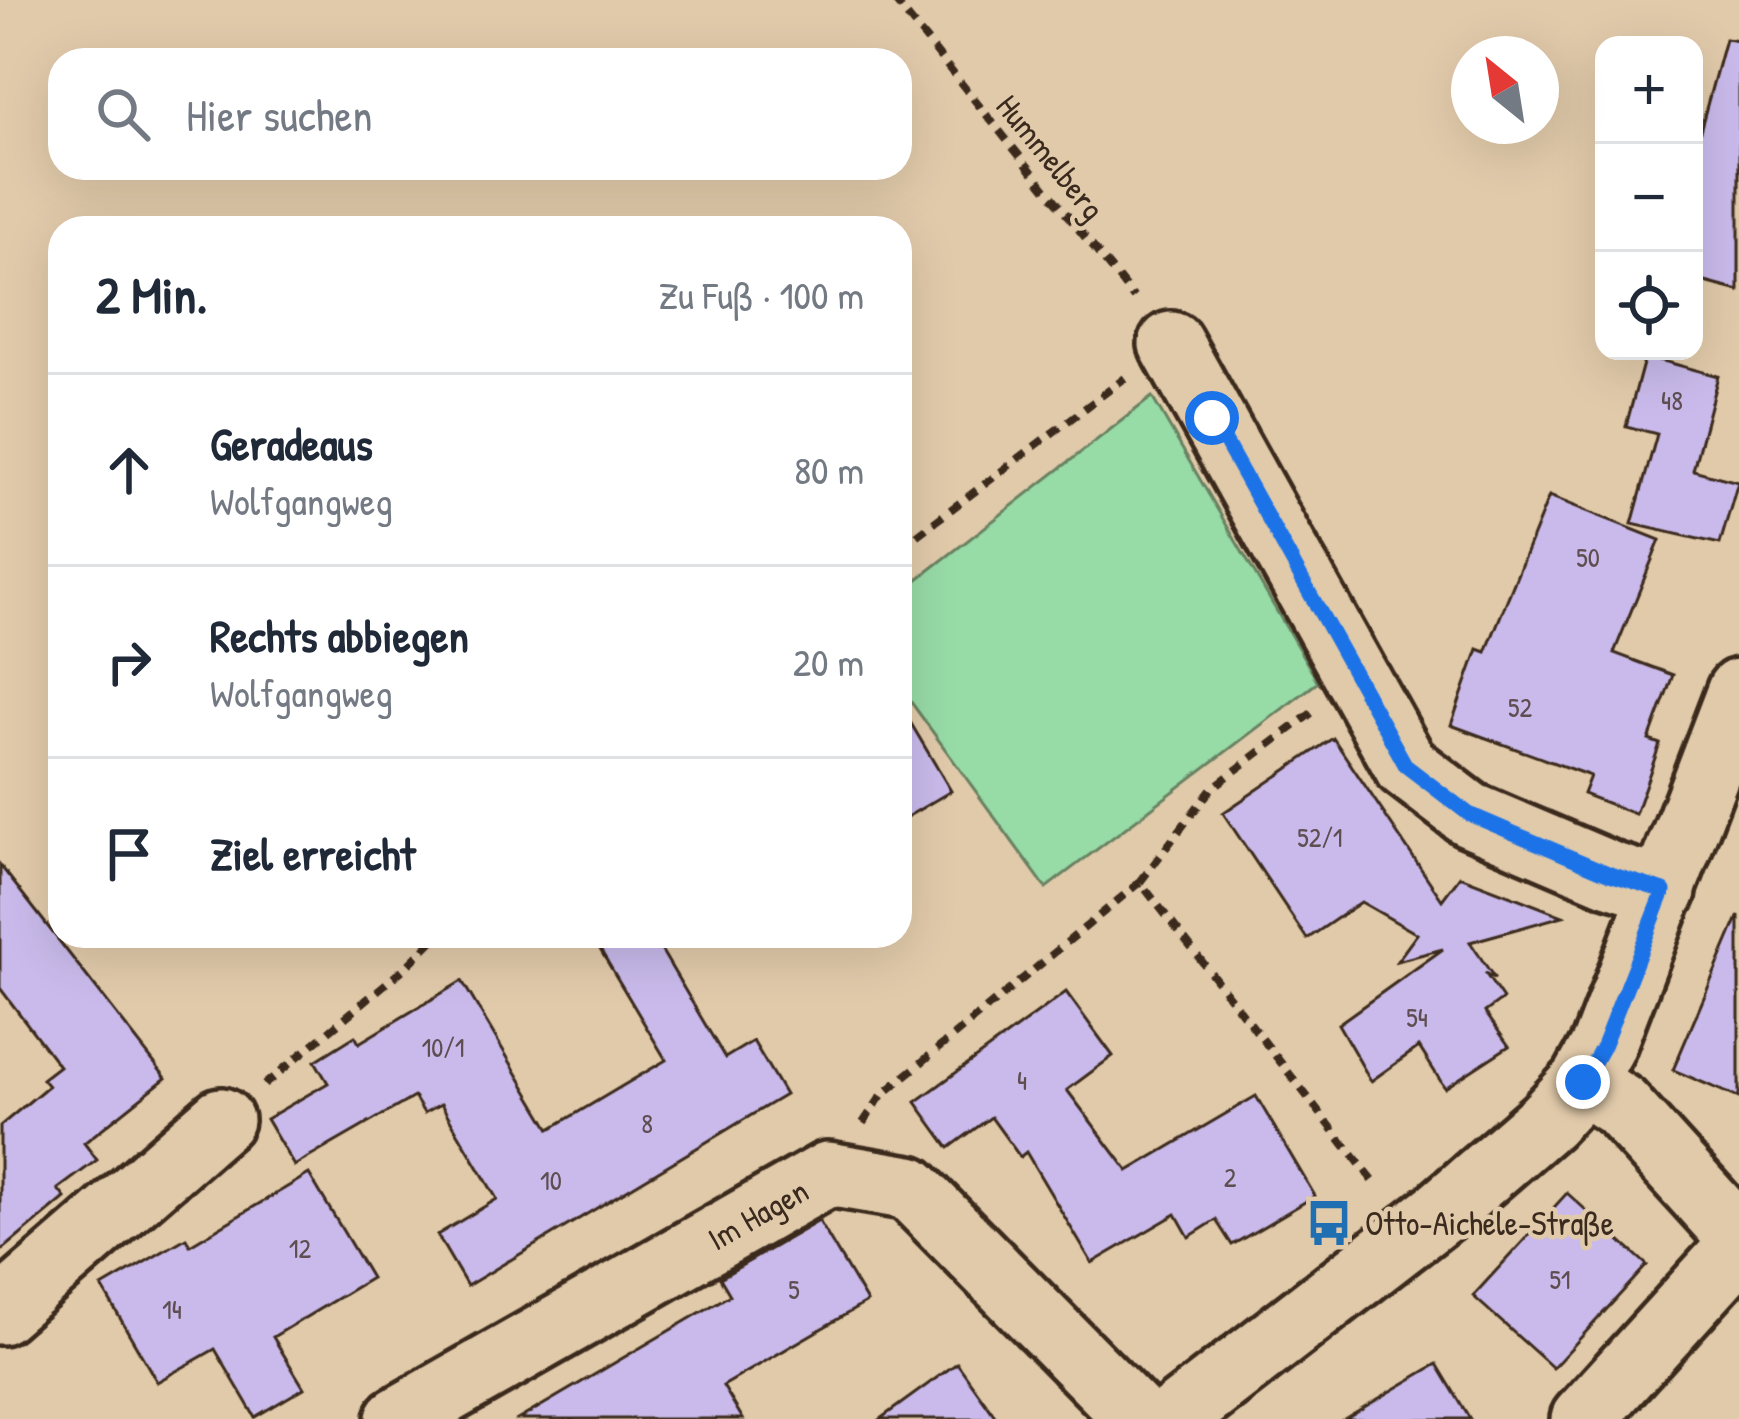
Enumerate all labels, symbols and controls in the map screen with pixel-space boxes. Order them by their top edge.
north arrow [1451,36,1559,144]
map controls [1595,36,1703,360]
button: + [1595,36,1703,144]
search box [48,48,912,180]
icon: search [90,81,156,147]
text: Hier suchen [186,84,373,145]
street label: Hummelberg [986,85,1115,230]
button: − [1595,144,1703,252]
button: locate [1595,252,1703,360]
text: 2 Min. [96,260,207,329]
text: Zu Fuß · 100 m [658,268,864,321]
house number: 48 [1661,382,1683,418]
route start [1185,391,1239,445]
text: Geradeaus [210,413,373,474]
icon: ahead [96,437,162,503]
text: 80 m [794,443,864,496]
text: Wolfgangweg [210,474,393,527]
house number: 50 [1576,539,1600,575]
text: Rechts abbiegen [210,605,469,666]
icon: right [96,629,162,695]
text: 20 m [793,635,864,688]
text: Wolfgangweg [210,666,393,719]
house number: 52 [1508,689,1532,725]
house number: 52/1 [1297,819,1343,855]
icon: arrive [96,821,162,887]
text: Ziel erreicht [210,823,416,884]
house number: 54 [1406,999,1428,1035]
house number: 10/1 [421,1029,465,1065]
route end [1556,1055,1610,1109]
house number: 4 [1017,1062,1027,1098]
house number: 8 [641,1105,653,1141]
house number: 2 [1224,1159,1237,1195]
house number: 10 [540,1162,562,1198]
street label: Im Hagen [699,1168,816,1260]
bus stop icon: Otto-Aichele-Straße [1304,1198,1354,1248]
place label: Otto-Aichele-Straße [1365,1201,1614,1246]
house number: 12 [289,1230,312,1266]
house number: 51 [1549,1261,1571,1297]
house number: 5 [788,1271,800,1307]
house number: 14 [162,1291,182,1327]

